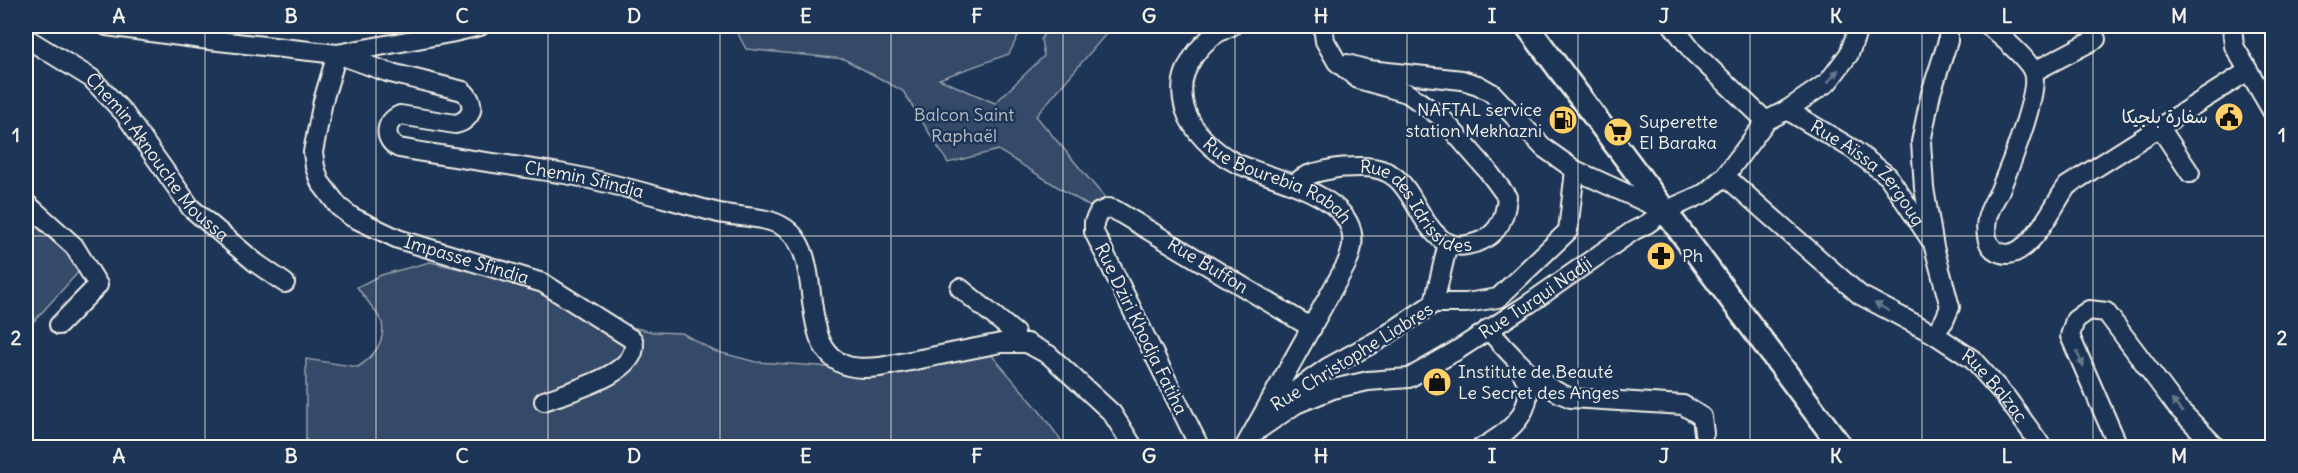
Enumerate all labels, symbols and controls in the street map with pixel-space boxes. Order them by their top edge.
text: A [113,3,126,28]
text: B [284,3,298,28]
text: C [455,3,469,28]
text: D [627,3,641,28]
text: E [800,3,812,28]
text: F [971,3,983,28]
text: G [1142,3,1156,28]
text: H [1314,3,1328,28]
text: I [1488,3,1497,28]
text: J [1659,3,1670,28]
text: K [1830,3,1843,28]
text: L [2002,3,2013,28]
text: M [2171,3,2187,28]
street label: Chemin Aknouche Moussa [81,67,234,246]
one-way arrow [1826,68,1839,84]
place label: NAFTAL service station Mekhazni [1405,98,1542,142]
public building icon: سفارة بلجيكا [2213,101,2245,133]
park label: Balcon Saint Raphaël [914,103,1014,147]
fuel station icon: NAFTAL service station Mekhazni [1547,104,1579,136]
place label: سفارة بلجيكا [2121,105,2208,128]
place label: Superette El Baraka [1639,110,1718,154]
street label: Rue Aïssa Zergoug [1807,115,1930,230]
supermarket icon: Superette El Baraka [1602,116,1634,148]
text: 1 [12,122,20,147]
text: 1 [2278,122,2286,147]
street label: Rue Bourebia Rabah [1198,132,1357,228]
street label: Rue des Idrissides [1359,155,1473,257]
street label: Chemin Sfindja [523,156,647,203]
street label: Impasse Sfindja [401,229,532,289]
street label: Rue Buffon [1163,232,1253,298]
street label: Rue Dziri Khodja Fatiha [1090,239,1193,418]
pharmacy icon: Ph [1645,240,1677,272]
place label: Ph [1682,244,1703,267]
street label: Rue Turqui Nadji [1474,251,1596,344]
street label: Rue Christophe Liabres [1266,297,1437,416]
one-way arrow [1874,302,1890,313]
text: 2 [11,325,22,350]
text: 2 [2277,325,2288,350]
street label: Rue Balzac [1958,343,2033,427]
one-way arrow [2076,351,2085,368]
place label: Institute de Beauté Le Secret des Anges [1458,360,1620,404]
shop icon: Institute de Beauté Le Secret des Anges [1421,366,1453,398]
one-way arrow [2170,398,2183,414]
text: A [113,443,126,468]
text: B [284,443,298,468]
text: C [455,443,469,468]
text: D [627,443,641,468]
text: E [800,443,812,468]
text: F [971,443,983,468]
text: G [1142,443,1156,468]
text: H [1314,443,1328,468]
text: I [1488,443,1497,468]
text: J [1659,443,1670,468]
text: K [1830,443,1843,468]
text: L [2002,443,2013,468]
text: M [2171,443,2187,468]

